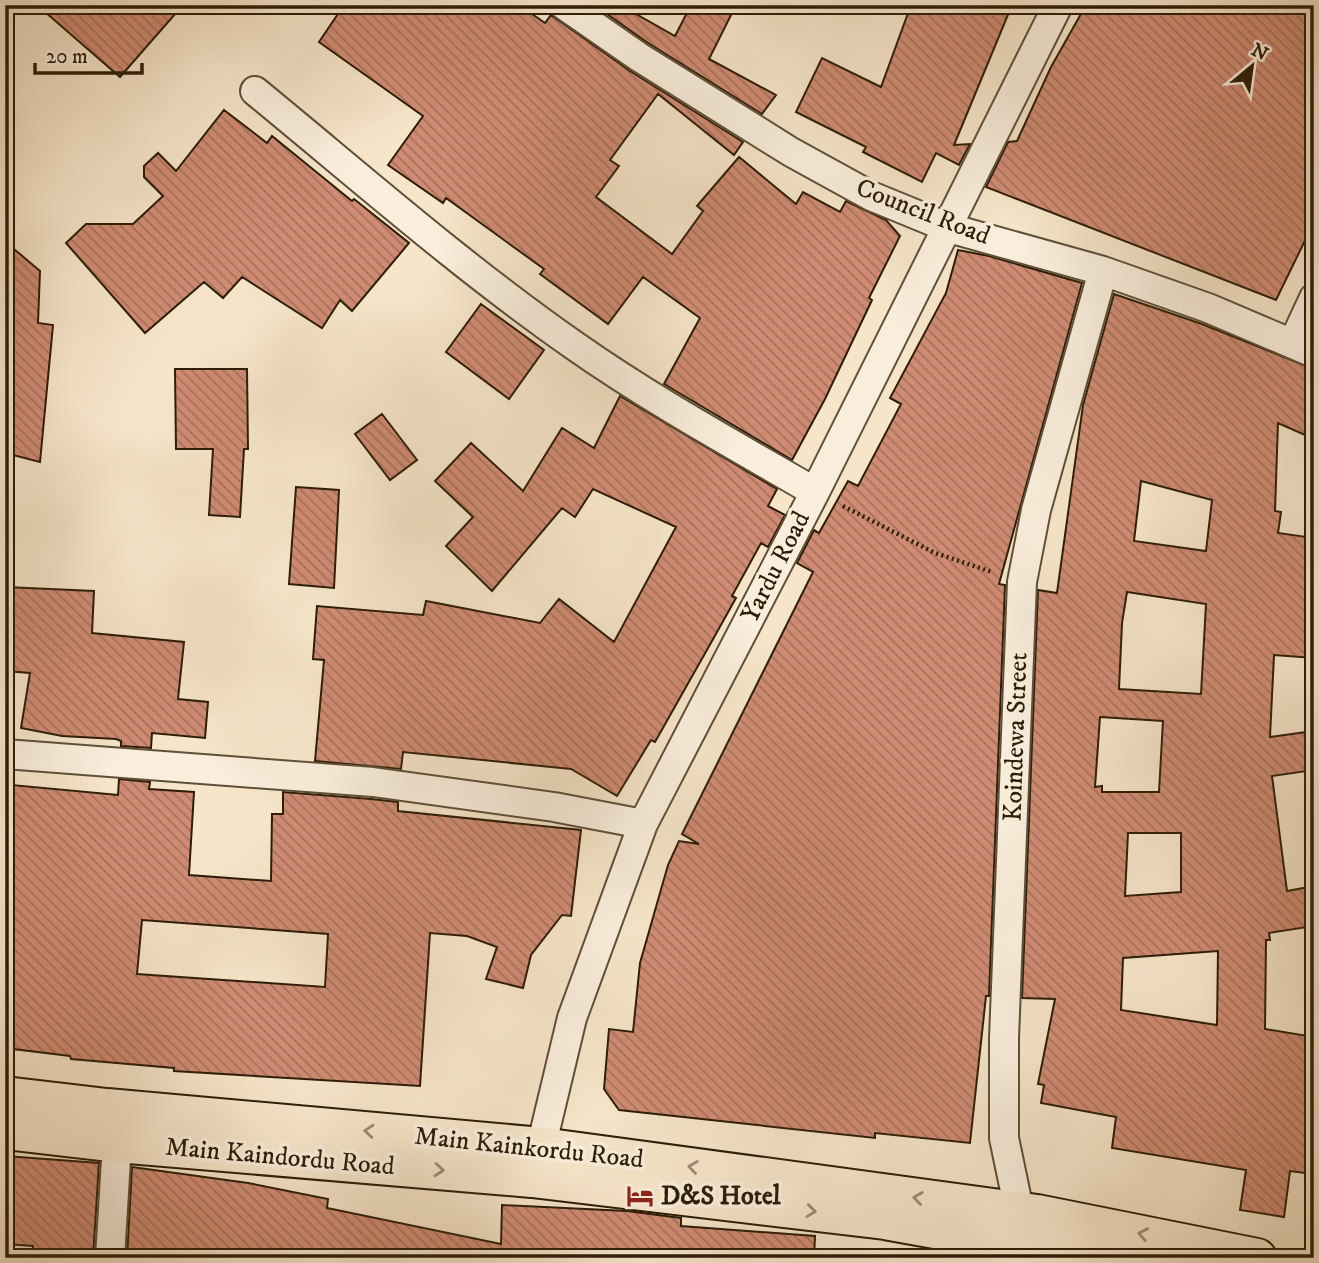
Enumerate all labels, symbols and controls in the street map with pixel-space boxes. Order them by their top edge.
scale bar [35,32,142,76]
north arrow [1218,32,1288,102]
text: N [1247,39,1272,66]
text: 20 m [46,44,88,70]
street label: Council Road [851,171,995,253]
street label: Yardu Road [734,506,818,628]
street label: Koindewa Street [997,652,1035,822]
street label: Main Kainkordu Road [413,1120,645,1176]
one-way arrow [363,1124,375,1139]
street label: Main Kaindordu Road [164,1131,396,1183]
one-way arrow [687,1160,698,1175]
one-way arrow [434,1162,445,1177]
place label: D&S Hotel [661,1180,782,1213]
hotel icon: D&S Hotel [625,1181,655,1211]
one-way arrow [912,1191,924,1206]
one-way arrow [805,1204,817,1219]
one-way arrow [1137,1227,1149,1242]

